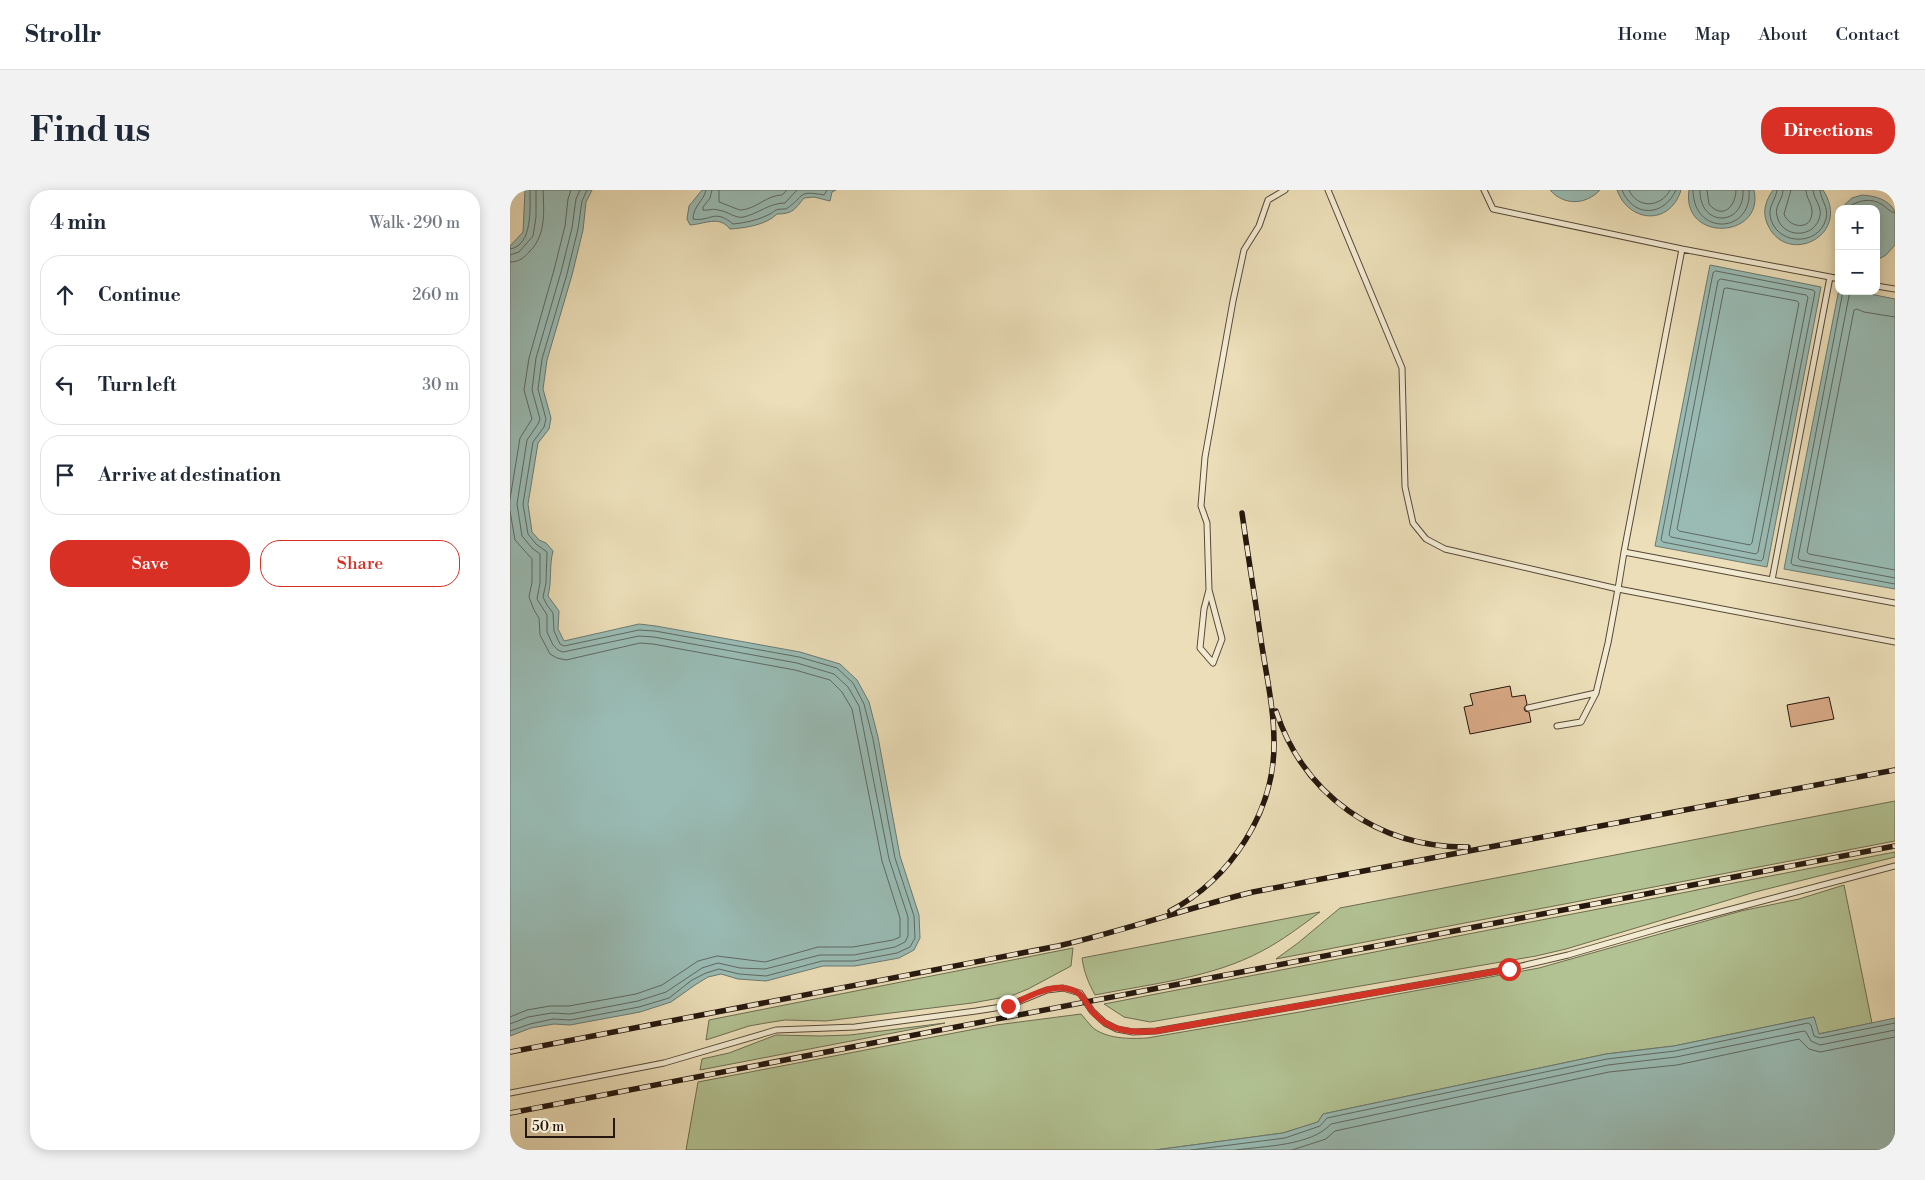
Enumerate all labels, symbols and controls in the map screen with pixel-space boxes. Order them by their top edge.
text: Strollr [25,20,101,50]
text: Home [1618,23,1667,46]
text: Map [1695,23,1731,46]
text: About [1759,23,1808,46]
text: Contact [1836,23,1900,46]
button: Directions [1761,107,1895,154]
text: Find us [30,109,150,152]
map controls [1835,205,1880,295]
button: + [1835,205,1880,250]
text: 4 min [50,210,106,236]
text: Walk · 290 m [369,213,460,233]
button: − [1835,250,1880,295]
icon: ahead [51,281,79,309]
text: Continue [98,283,181,307]
text: 260 m [412,285,459,305]
icon: left [51,371,79,399]
text: Turn left [98,373,177,397]
text: 30 m [422,375,459,395]
icon: arrive [51,461,79,489]
text: Arrive at destination [98,463,281,487]
button: Save [50,540,250,587]
button: Share [260,540,460,587]
route start [1498,958,1521,981]
route end [997,995,1020,1018]
scale bar [525,1115,615,1138]
text: 50 m [532,1118,564,1136]

